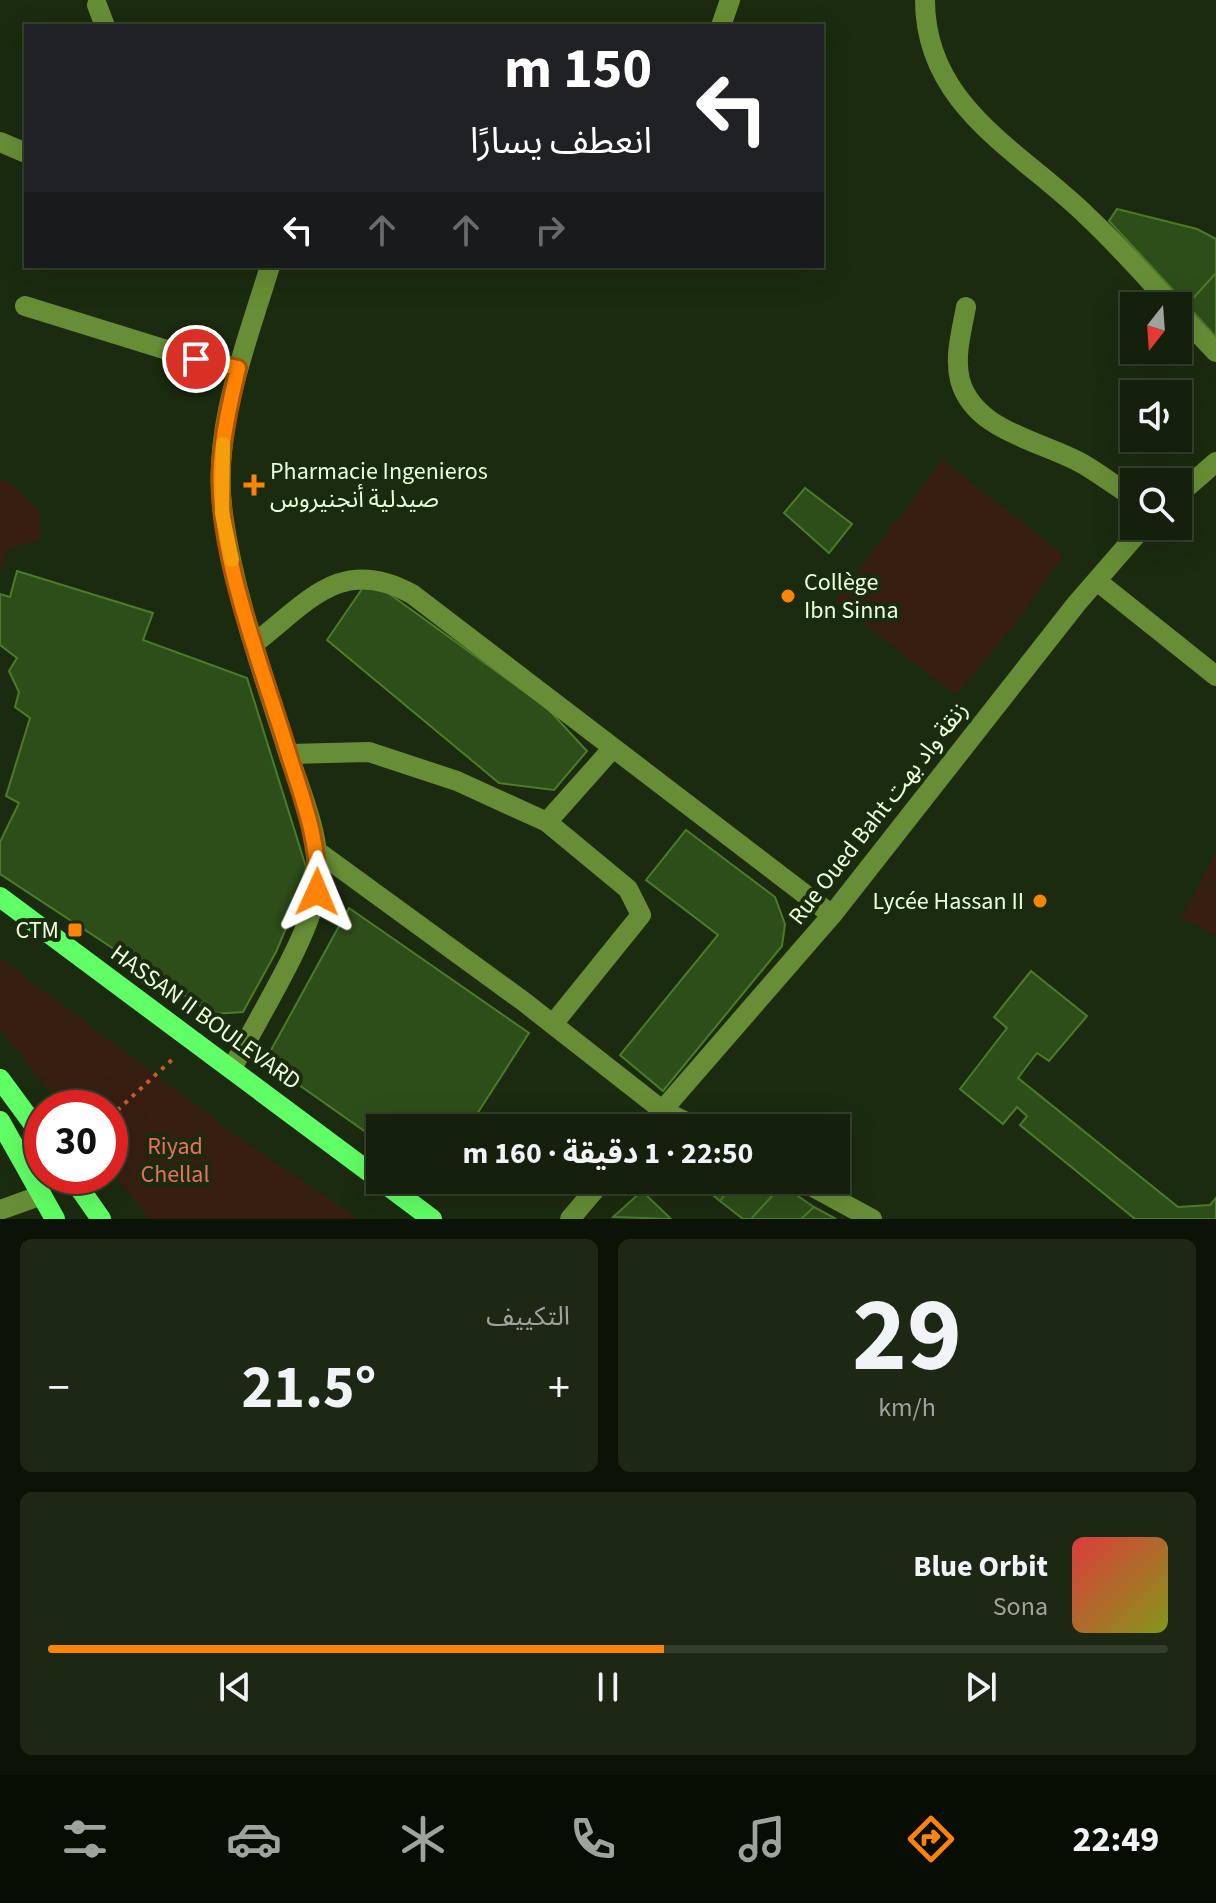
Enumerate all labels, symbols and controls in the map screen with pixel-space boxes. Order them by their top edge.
text: 150 m [504,30,652,109]
icon: left [680,56,784,160]
text: انعطف يسارًا [470,116,652,167]
icon: left [276,208,320,252]
icon: ahead [360,208,404,252]
icon: ahead [444,208,488,252]
icon: right [528,208,572,252]
north arrow [1120,292,1192,364]
map controls [1120,292,1192,540]
pin [162,325,230,393]
icon: arrive [174,337,218,381]
button: sound [1120,380,1192,452]
place label: Pharmacie Ingenieros صيدلية أنجنيروس [270,454,488,517]
button: search [1120,468,1192,540]
marker: Pharmacie Ingenieros صيدلية أنجنيروس [245,476,263,494]
place label: Collège Ibn Sinna [804,565,899,628]
marker: Collège Ibn Sinna [779,587,797,605]
street label: Rue Oued Baht زنقة واد بهت [780,694,977,932]
position arrow [275,850,359,934]
place label: Lycée Hassan II [873,884,1024,919]
marker: Lycée Hassan II [1031,892,1049,910]
place label: CTM [15,913,59,948]
marker: CTM [66,921,84,939]
street label: HASSAN II BOULEVARD [103,936,308,1099]
speed limit sign: 30 [24,1090,128,1194]
park label: Riyad Chellal [140,1129,210,1192]
text: 22:50 · 1 دقيقة · 160 m [463,1132,753,1175]
text: 29 [852,1263,962,1411]
text: التكييف [486,1298,570,1335]
text: 21.5° [242,1346,376,1431]
text: − [48,1357,70,1420]
text: + [548,1357,570,1420]
text: km/h [878,1389,936,1426]
text: Blue Orbit [913,1545,1048,1588]
text: Sona [993,1588,1048,1625]
icon: previous [213,1665,257,1709]
icon: pause [586,1665,630,1709]
icon: next [959,1665,1003,1709]
icon: filters [57,1811,113,1867]
icon: car [226,1811,282,1867]
icon: climate [395,1811,451,1867]
icon: phone [565,1811,621,1867]
icon: music [734,1811,790,1867]
icon: directions [903,1811,959,1867]
text: 22:49 [1073,1814,1159,1865]

